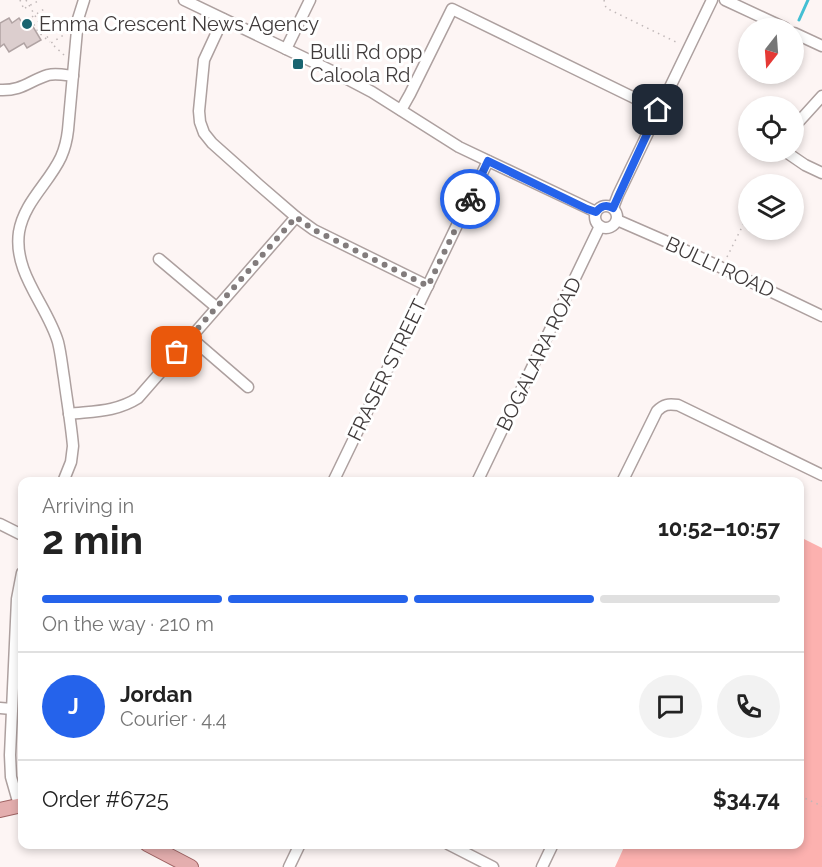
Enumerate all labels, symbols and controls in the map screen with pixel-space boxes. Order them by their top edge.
place label: Emma Crescent News Agency [39,12,319,36]
marker: Emma Crescent News Agency [20,17,34,31]
north arrow [738,18,804,84]
map controls [738,18,804,240]
place label: Bulli Rd opp Caloola Rd [310,40,422,87]
marker: Bulli Rd opp Caloola Rd [291,57,305,71]
pin [632,84,683,135]
icon: home [641,93,674,126]
button: locate [738,96,804,162]
courier [440,169,500,229]
button: layers [738,174,804,240]
icon: bike [454,183,487,216]
street label: BULLI ROAD [662,231,778,303]
street label: BOGALARA ROAD [491,273,587,435]
street label: FRASER STREET [342,295,432,445]
pin [151,326,202,377]
icon: bag [160,335,193,368]
text: Arriving in [42,494,134,518]
text: 10:52–10:57 [658,515,780,541]
text: 2 min [42,517,143,563]
text: On the way · 210 m [42,612,214,636]
button: chat [639,675,702,738]
button: phone [717,675,780,738]
text: Jordan [120,681,192,707]
text: J [68,693,79,719]
text: Courier · 4.4 [120,707,227,731]
text: Order #6725 [42,786,169,812]
text: $34.74 [713,786,780,812]

